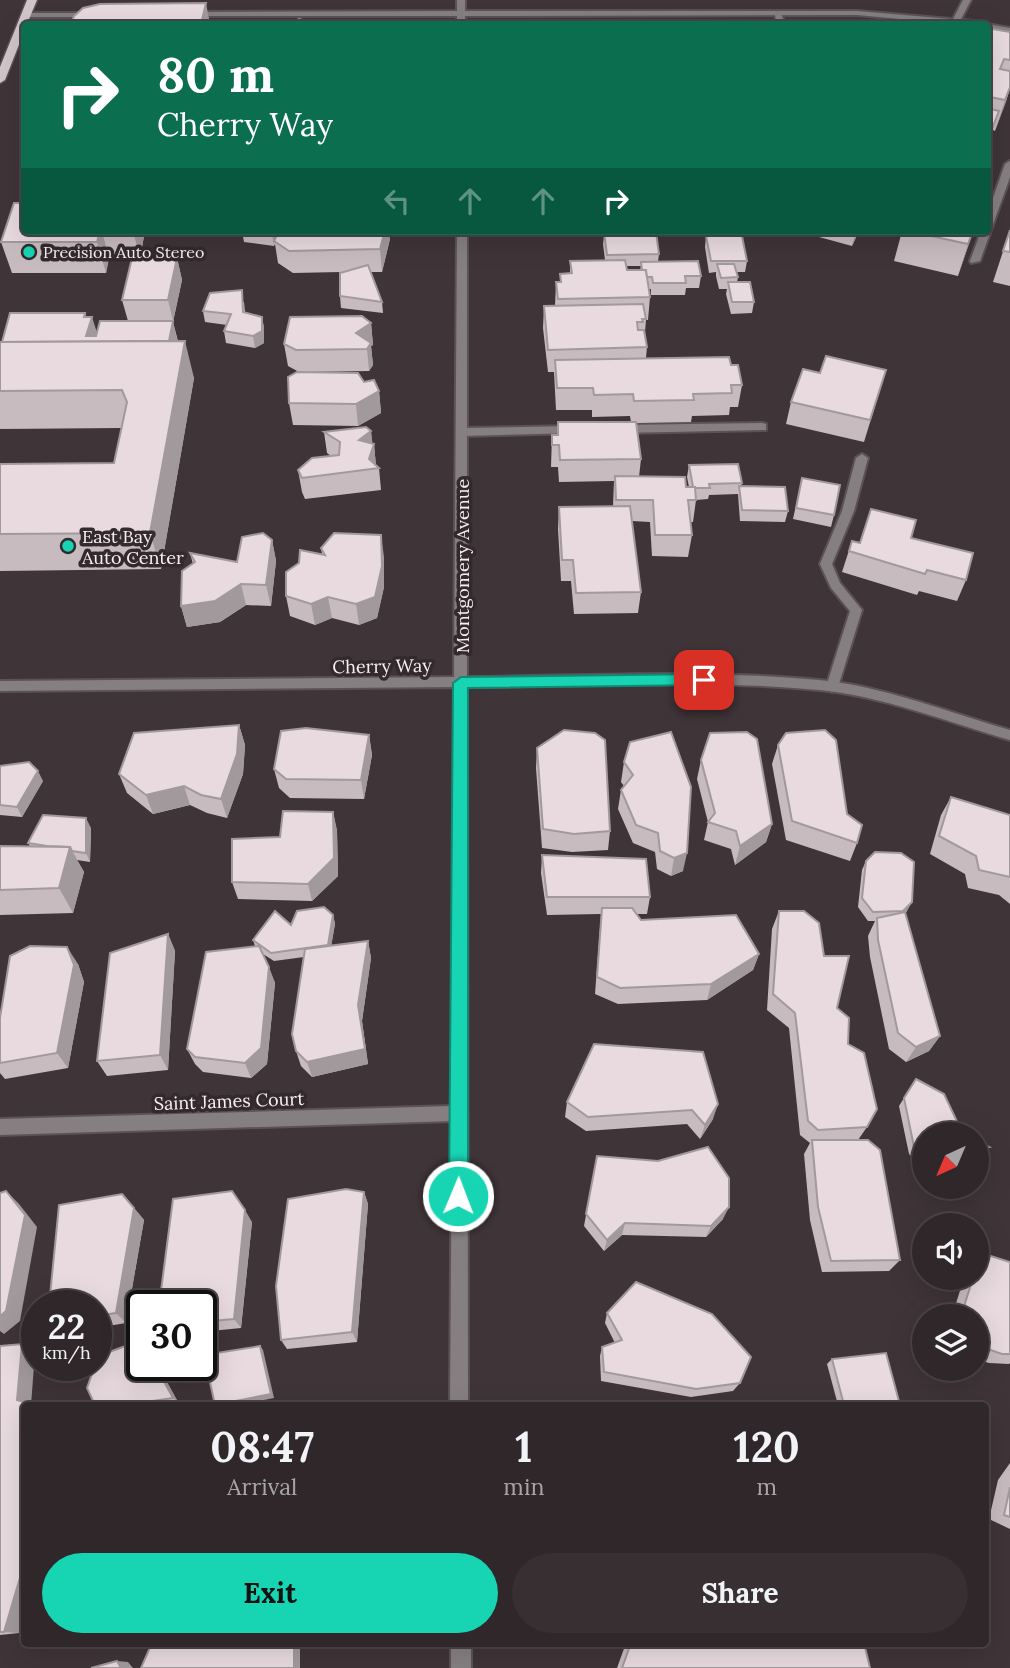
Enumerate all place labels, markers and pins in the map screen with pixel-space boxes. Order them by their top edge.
place label: Precision Auto Stereo [43,242,204,262]
marker: Precision Auto Stereo [21,244,37,260]
place label: East Bay Auto Center [81,525,184,569]
marker: East Bay Auto Center [60,538,76,554]
pin [674,650,734,710]

